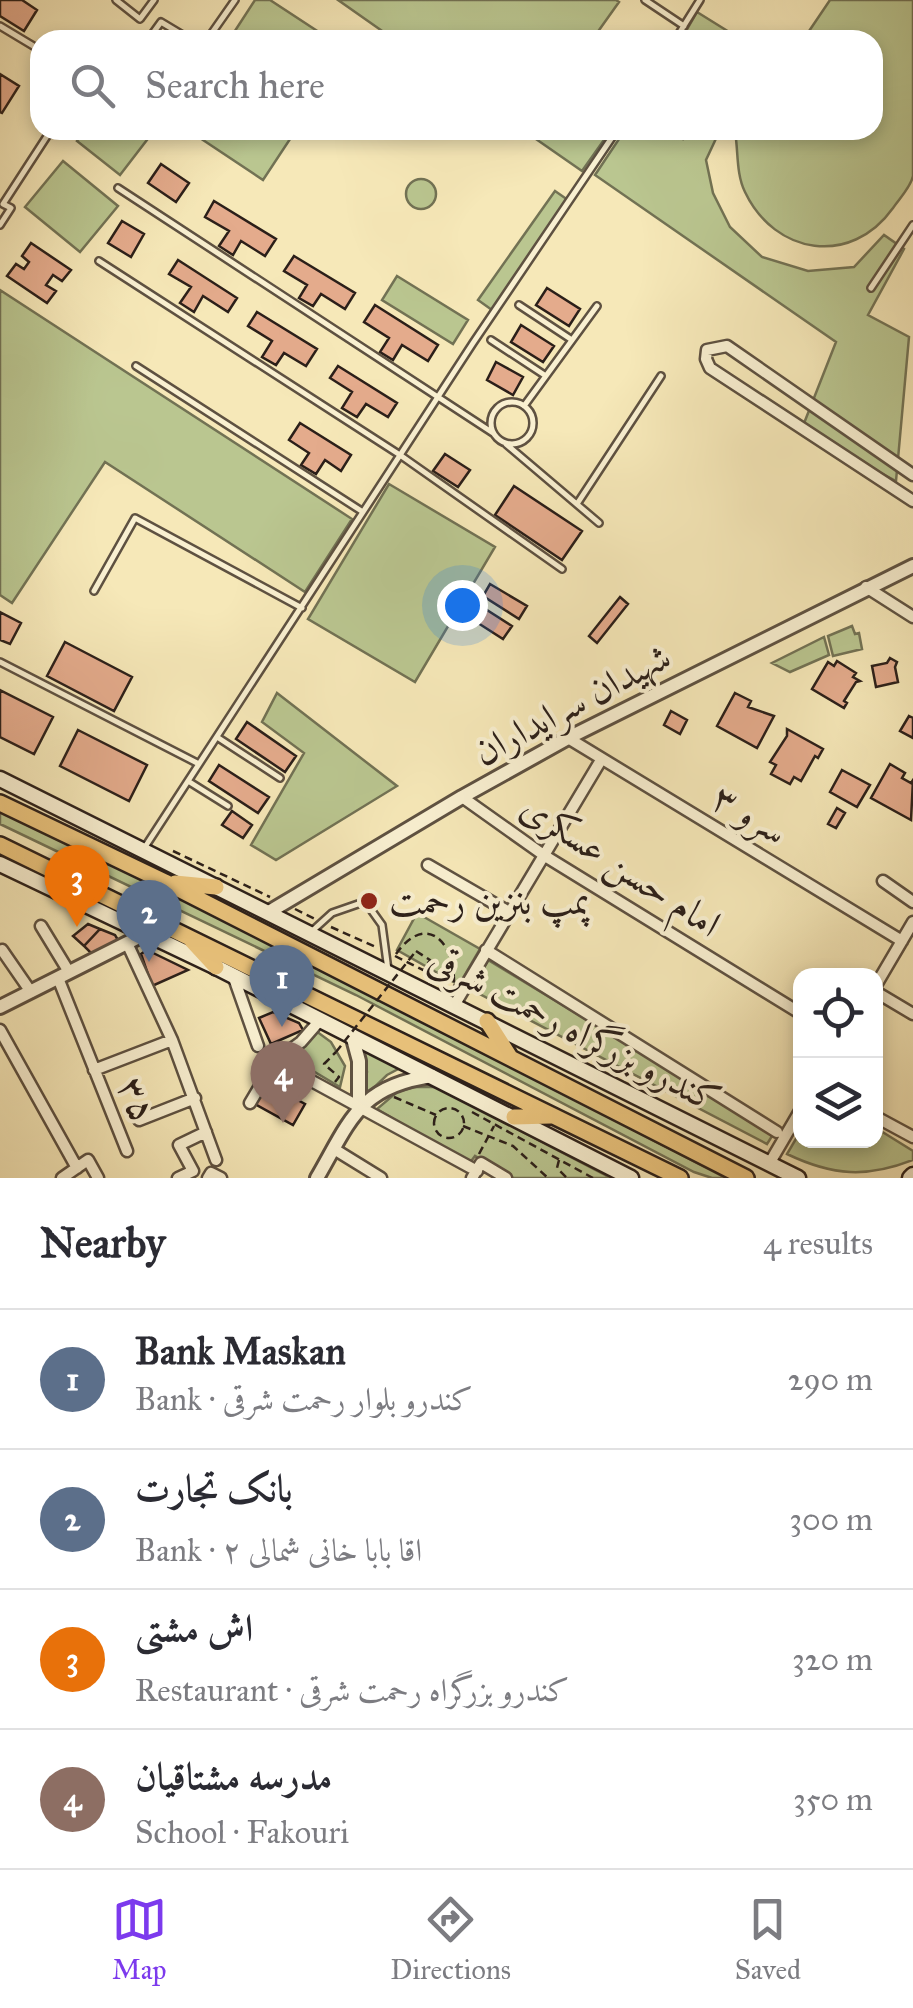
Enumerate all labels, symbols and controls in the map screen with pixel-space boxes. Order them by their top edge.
search box [30,30,883,140]
icon: search [65,58,120,113]
text: Search here [145,62,325,108]
your location [437,580,488,631]
street label: شهیدان سرایداران [466,633,679,777]
street label: سرو ۳ [703,774,796,856]
street label: امام حسن عسکری [507,783,730,955]
pin: 3 [44,844,110,927]
place label: پمپ بنزین رحمت [389,878,590,929]
pin: 2 [116,880,182,962]
marker: پمپ بنزین رحمت [358,890,380,912]
street label: کندرو بزرگراه رحمت شرقی [421,935,729,1124]
pin: 1 [250,944,314,1027]
map controls [793,968,883,1148]
button: locate [793,968,883,1058]
pin: 4 [250,1040,316,1123]
button: layers [793,1058,883,1148]
street label: ۳۵ [108,1070,168,1128]
text: Nearby [40,1217,165,1269]
text: 4 results [763,1224,873,1263]
text: Bank Maskan [135,1328,346,1374]
text: 1 [66,1360,79,1399]
text: 290 m [788,1360,873,1399]
text: Bank · کندرو بلوار رحمت شرقی [135,1380,473,1419]
text: بانک تجارت [135,1465,293,1511]
text: 2 [65,1500,80,1539]
text: 300 m [789,1500,873,1539]
text: Bank · ۲ اقا بابا خانی شمالی [135,1531,422,1570]
text: اش مشتی [135,1605,253,1651]
text: 3 [66,1640,79,1679]
text: 320 m [792,1640,873,1679]
text: Restaurant · کندرو بزرگراه رحمت شرقی [135,1671,569,1710]
text: مدرسه مشتاقیان [135,1753,332,1799]
text: 4 [64,1780,81,1819]
text: 350 m [793,1780,873,1819]
text: School · Fakouri [135,1813,349,1852]
tab: Map [112,1892,167,1987]
tab: Directions [390,1892,511,1987]
tab: Saved [735,1892,801,1987]

